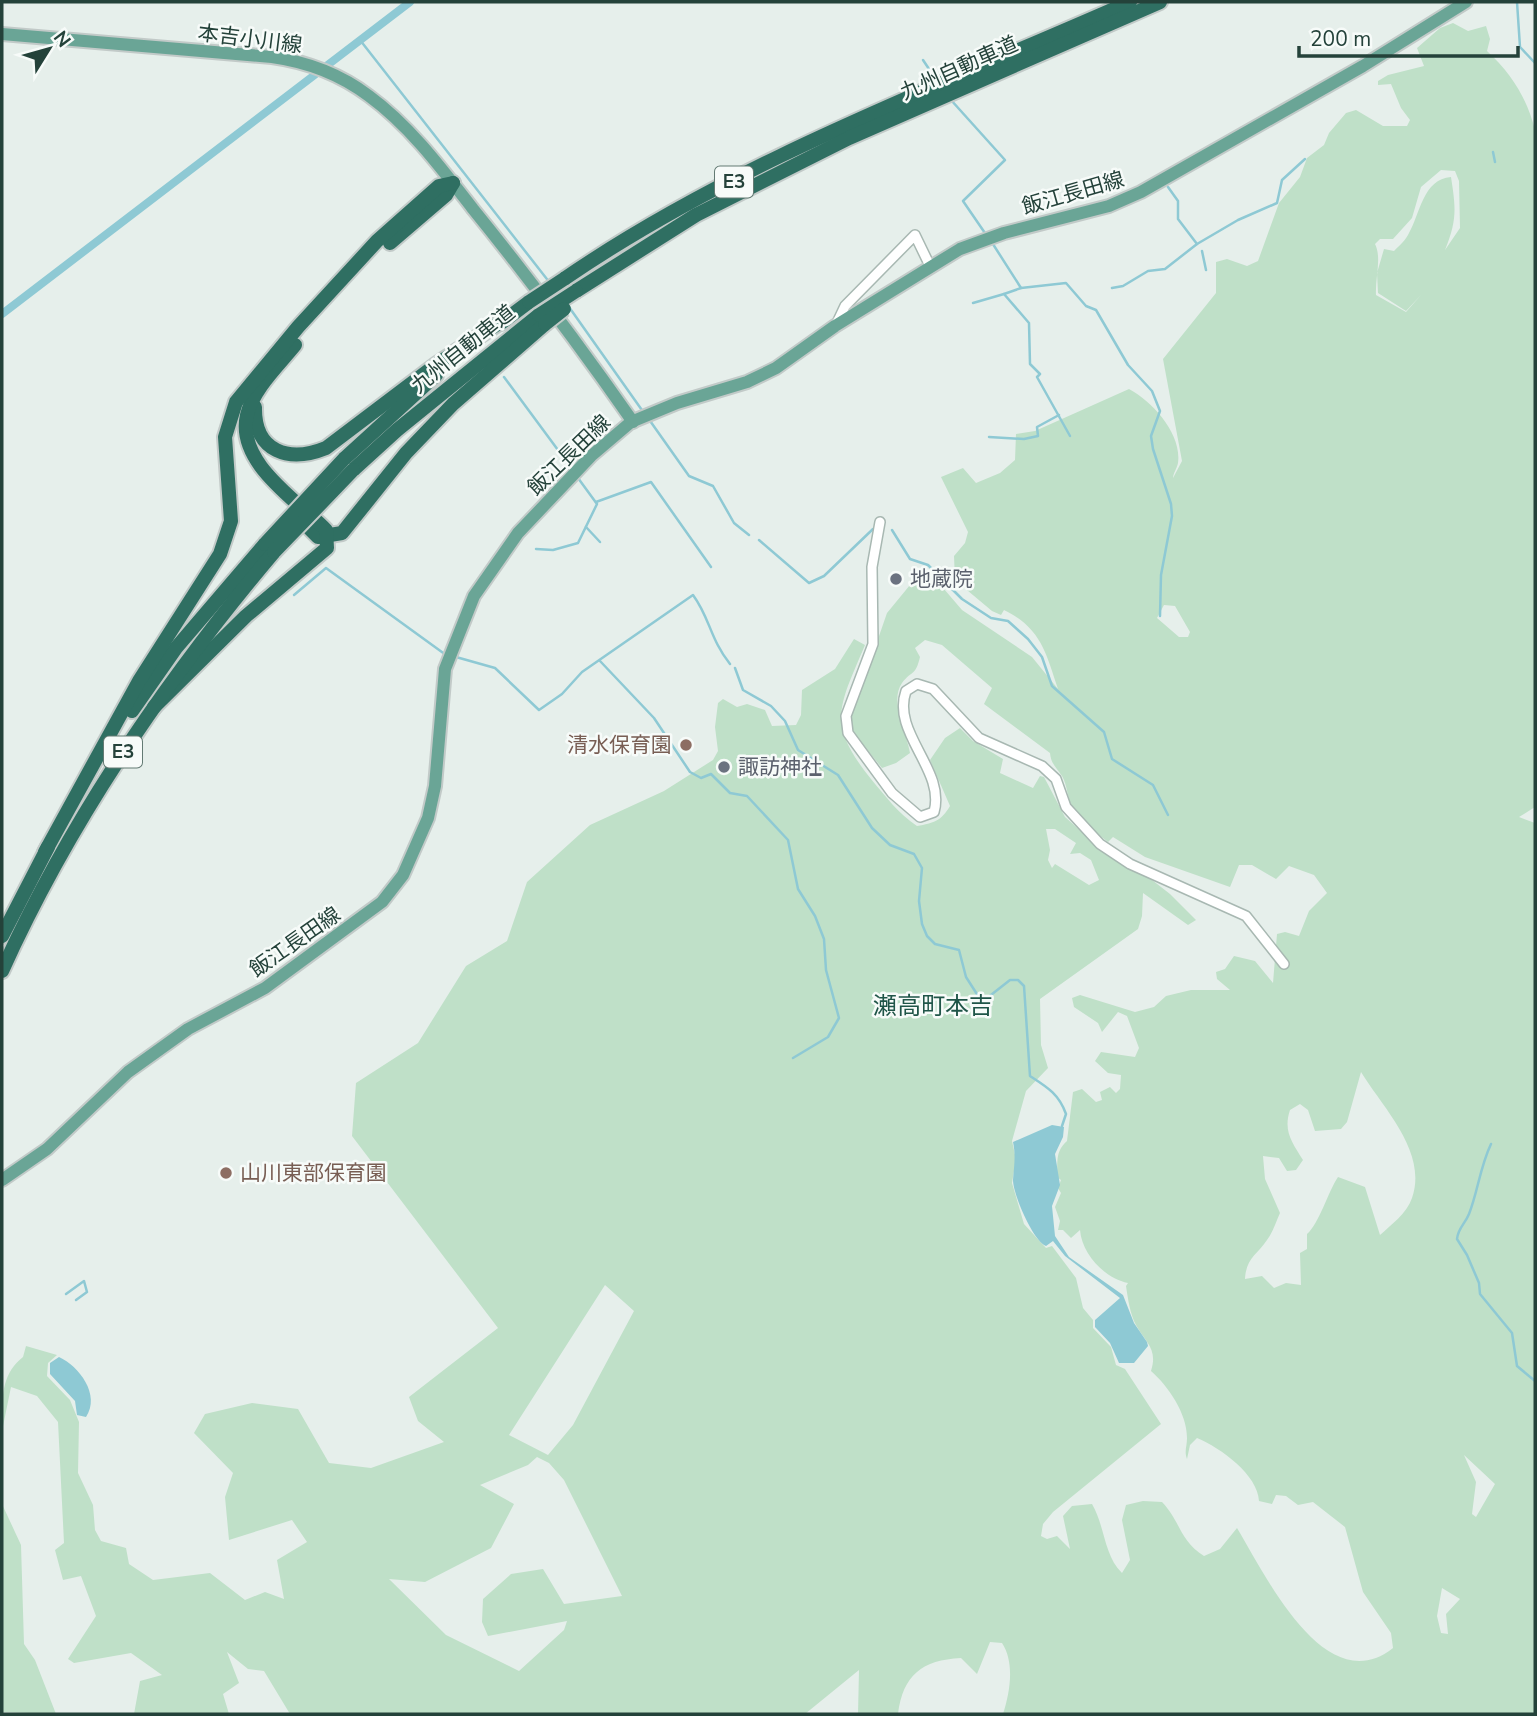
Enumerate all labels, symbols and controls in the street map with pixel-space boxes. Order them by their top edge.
north arrow [14,14,84,84]
scale bar [1299,14,1518,58]
street label: 本吉小川線 [196,19,304,59]
text: 200 m [1310,25,1371,53]
text: N [47,26,76,53]
street label: 九州自動車道 [896,30,1022,106]
street label: 飯江長田線 [1019,165,1127,221]
road number: E3 [715,166,753,198]
street label: 九州自動車道 [405,298,521,400]
street label: 飯江長田線 [522,408,616,502]
place label: 地蔵院 [910,565,973,593]
marker: 地蔵院 [888,571,904,587]
place label: 清水保育園 [567,731,672,759]
road number: E3 [104,736,142,768]
marker: 清水保育園 [678,737,694,753]
place label: 諏訪神社 [738,753,822,781]
marker: 諏訪神社 [716,759,732,775]
street label: 飯江長田線 [244,900,346,984]
district label: 瀬高町本吉 [873,990,993,1022]
place label: 山川東部保育園 [240,1159,387,1187]
marker: 山川東部保育園 [218,1165,234,1181]

